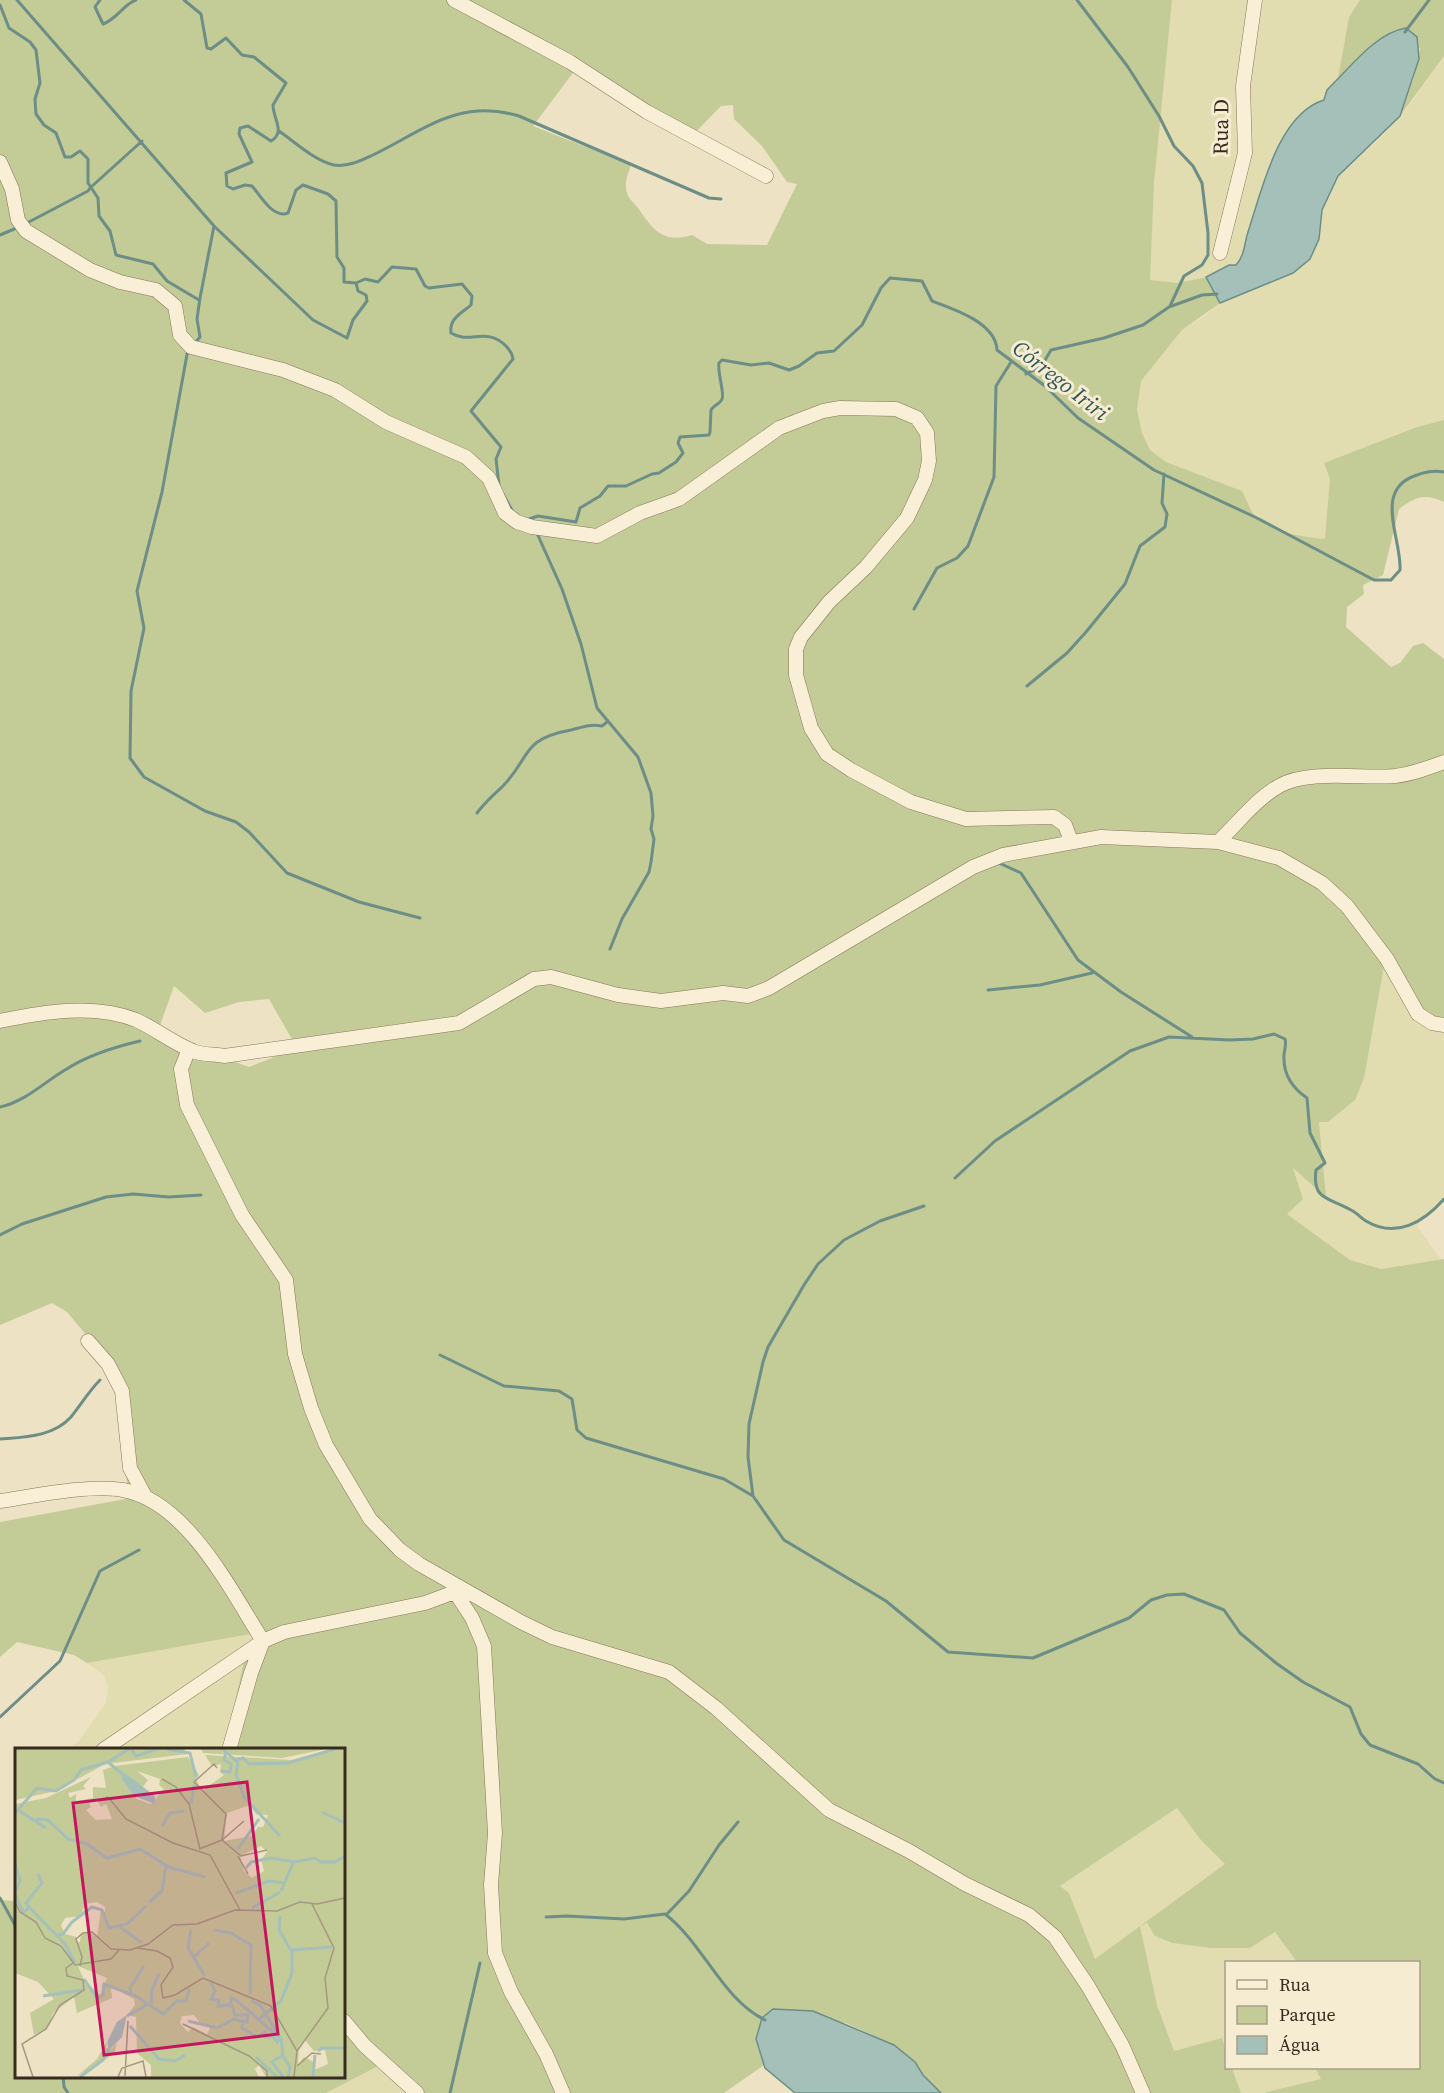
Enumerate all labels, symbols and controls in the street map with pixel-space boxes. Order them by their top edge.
street label: Rua D [1206,99,1235,155]
water label: Córrego Iriri [1007,333,1116,427]
inset map [15,1748,345,2078]
legend [1225,1961,1420,2069]
text: Rua [1279,1972,1311,1997]
text: Parque [1279,2002,1336,2027]
text: Água [1279,2032,1321,2057]

